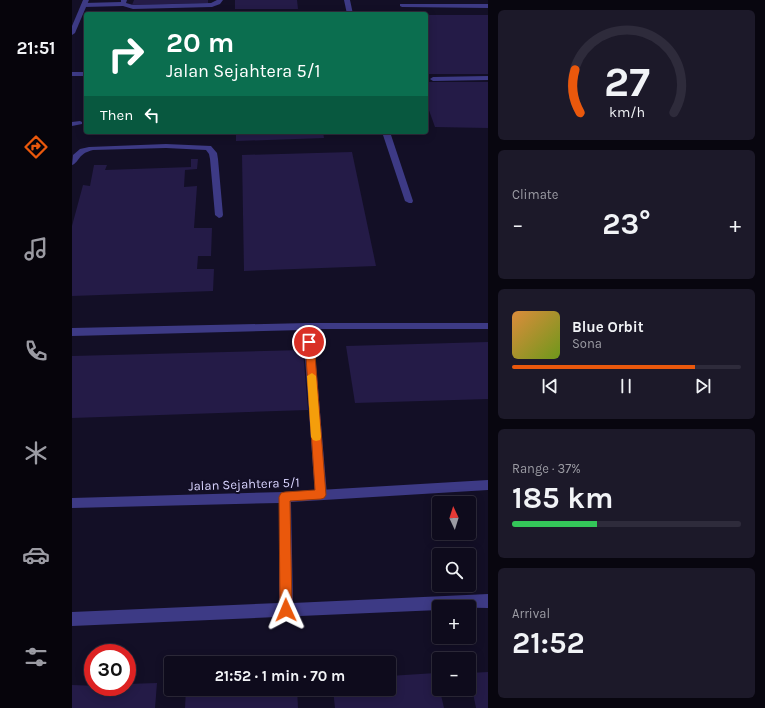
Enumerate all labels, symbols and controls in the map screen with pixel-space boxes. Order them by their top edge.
text: 20 m [166,26,234,59]
icon: right [100,28,152,80]
text: 21:51 [16,37,56,59]
text: 27 [604,58,649,106]
text: Jalan Sejahtera 5/1 [166,60,320,82]
text: km/h [608,103,645,120]
icon: left [141,104,163,126]
text: Then [100,106,133,124]
icon: directions [22,133,50,161]
text: Climate [512,187,558,202]
text: 23° [602,206,651,242]
text: − [512,212,524,238]
text: + [729,212,741,238]
icon: music [22,235,50,263]
text: Blue Orbit [572,318,644,336]
pin [292,325,326,359]
icon: arrive [298,331,320,353]
text: Sona [572,336,602,351]
icon: phone [22,337,50,365]
icon: previous [539,375,561,397]
icon: pause [615,375,637,397]
icon: next [692,375,714,397]
icon: climate [22,439,50,467]
text: Range · 37% [512,461,581,476]
street label: Jalan Sejahtera 5/1 [188,475,300,493]
text: 185 km [512,480,613,516]
north arrow [432,496,476,540]
map controls [432,496,476,696]
icon: car [22,541,50,569]
button: search [432,548,476,592]
position arrow [265,589,307,631]
button: + [432,600,476,644]
text: Arrival [512,606,550,621]
text: 21:52 [512,625,585,661]
icon: filters [22,643,50,671]
speed limit sign: 30 [84,644,136,696]
button: − [432,652,476,696]
text: 21:52 · 1 min · 70 m [215,667,345,685]

